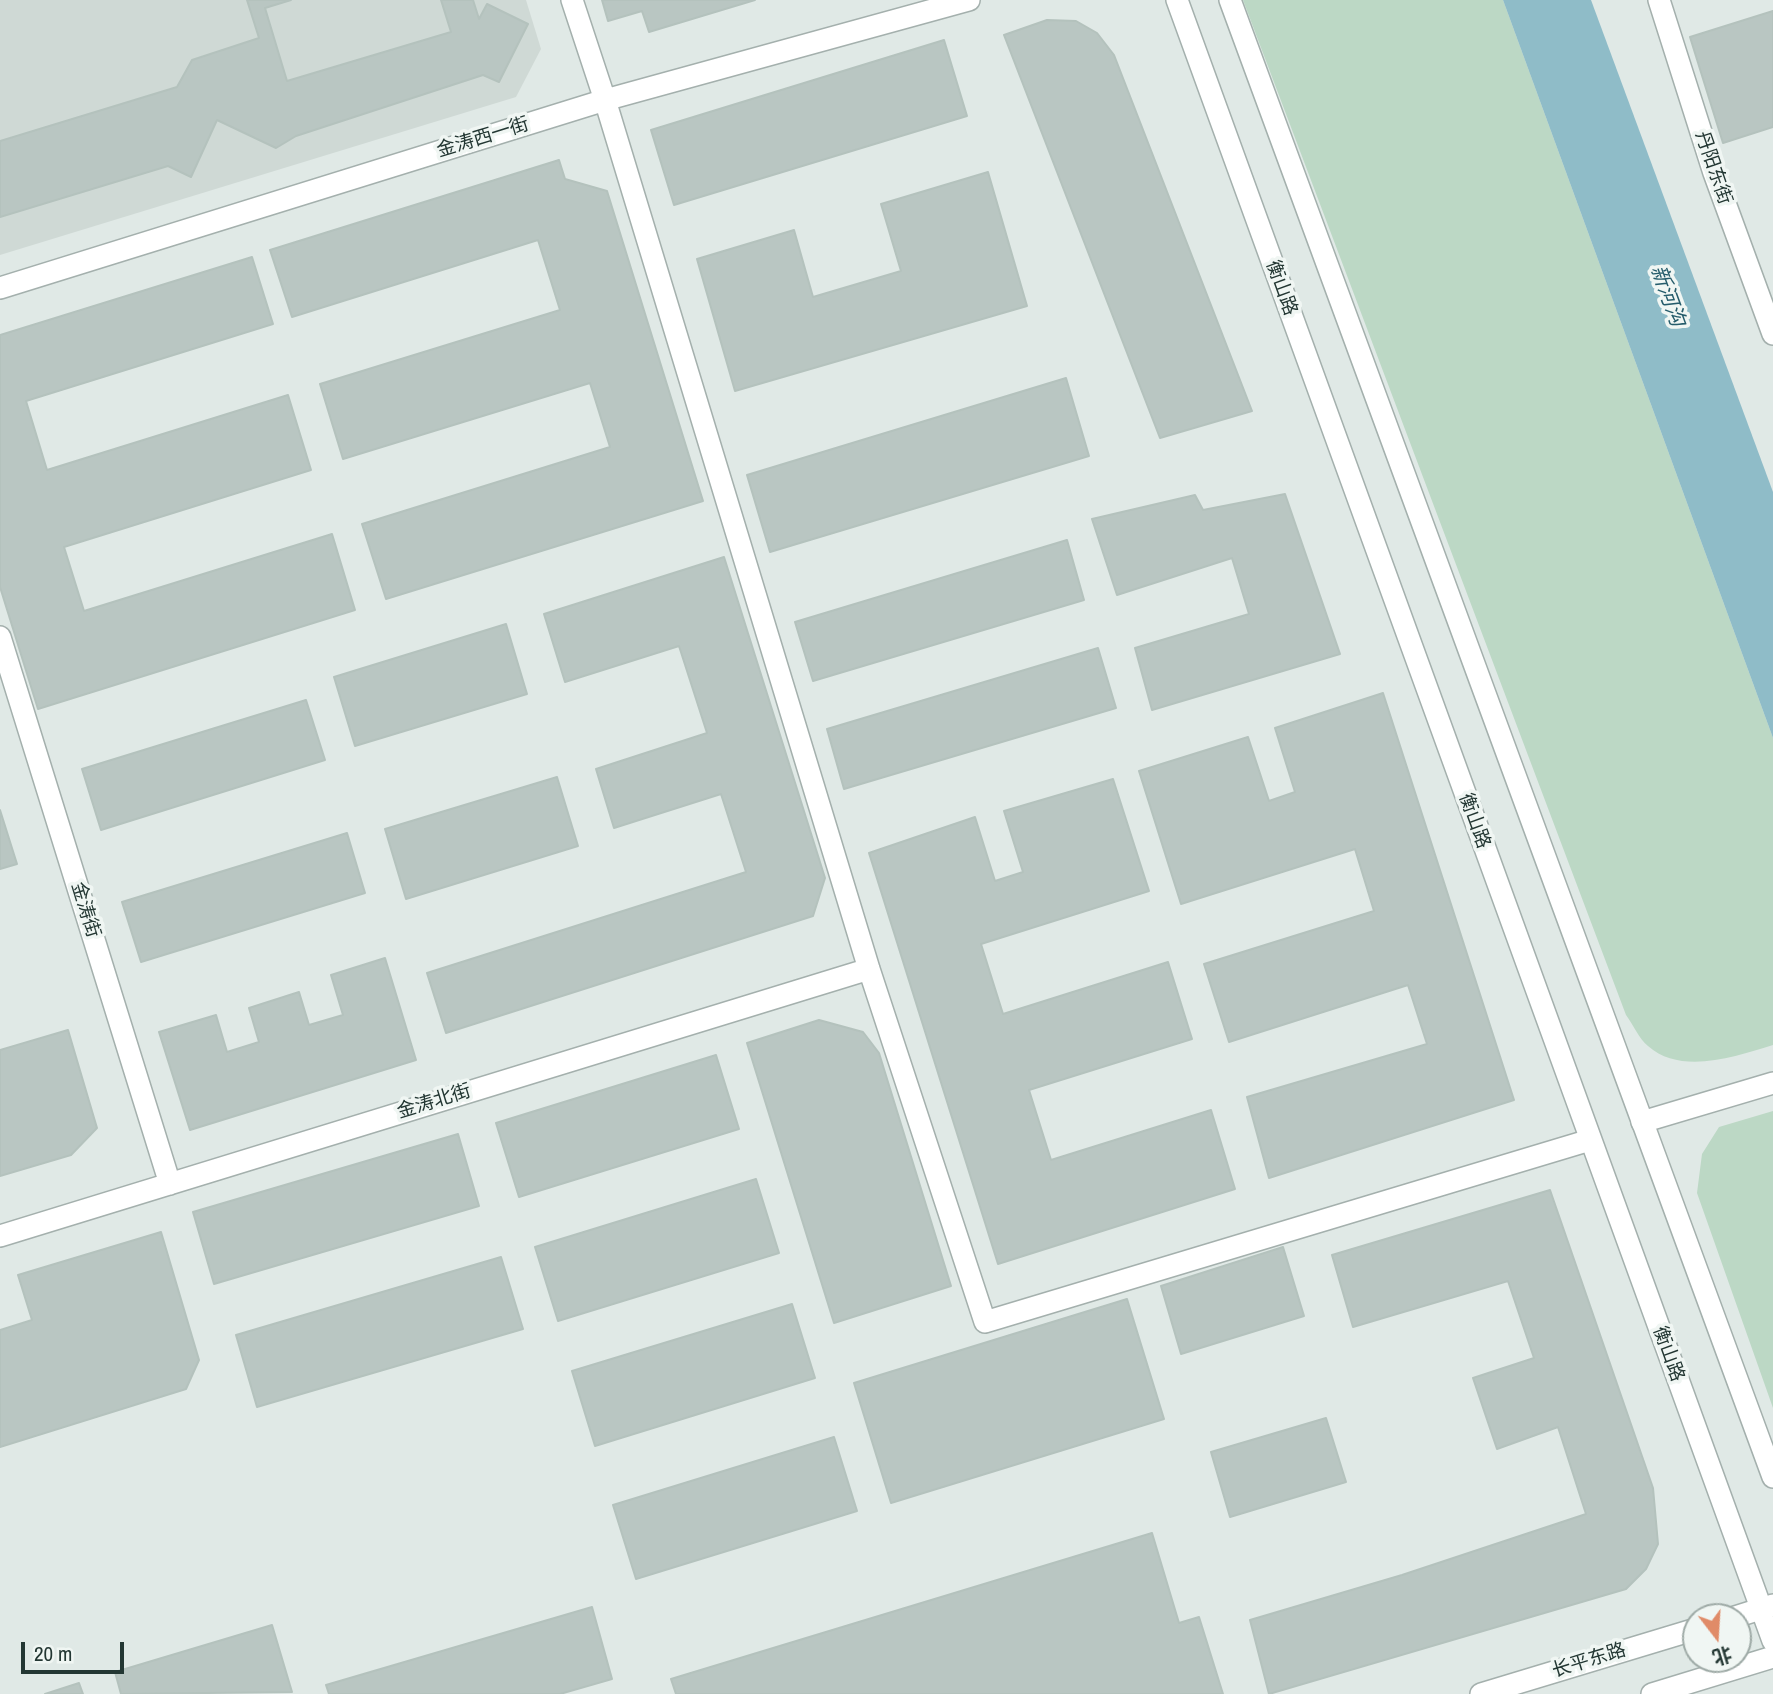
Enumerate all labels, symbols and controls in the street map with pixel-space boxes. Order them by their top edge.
street label: 金涛西一街 [434,113,532,163]
street label: 丹阳东街 [1690,128,1736,208]
street label: 衡山路 [1261,257,1301,319]
water label: 新河沟 [1644,262,1690,330]
street label: 衡山路 [1454,790,1494,852]
street label: 金涛街 [66,879,104,941]
street label: 金涛北街 [394,1080,474,1124]
street label: 衡山路 [1648,1323,1688,1385]
north arrow [1682,1603,1752,1673]
scale bar [24,1628,128,1672]
text: 20 m [34,1639,72,1668]
street label: 长平东路 [1549,1639,1629,1683]
text: 北 [1710,1641,1735,1671]

